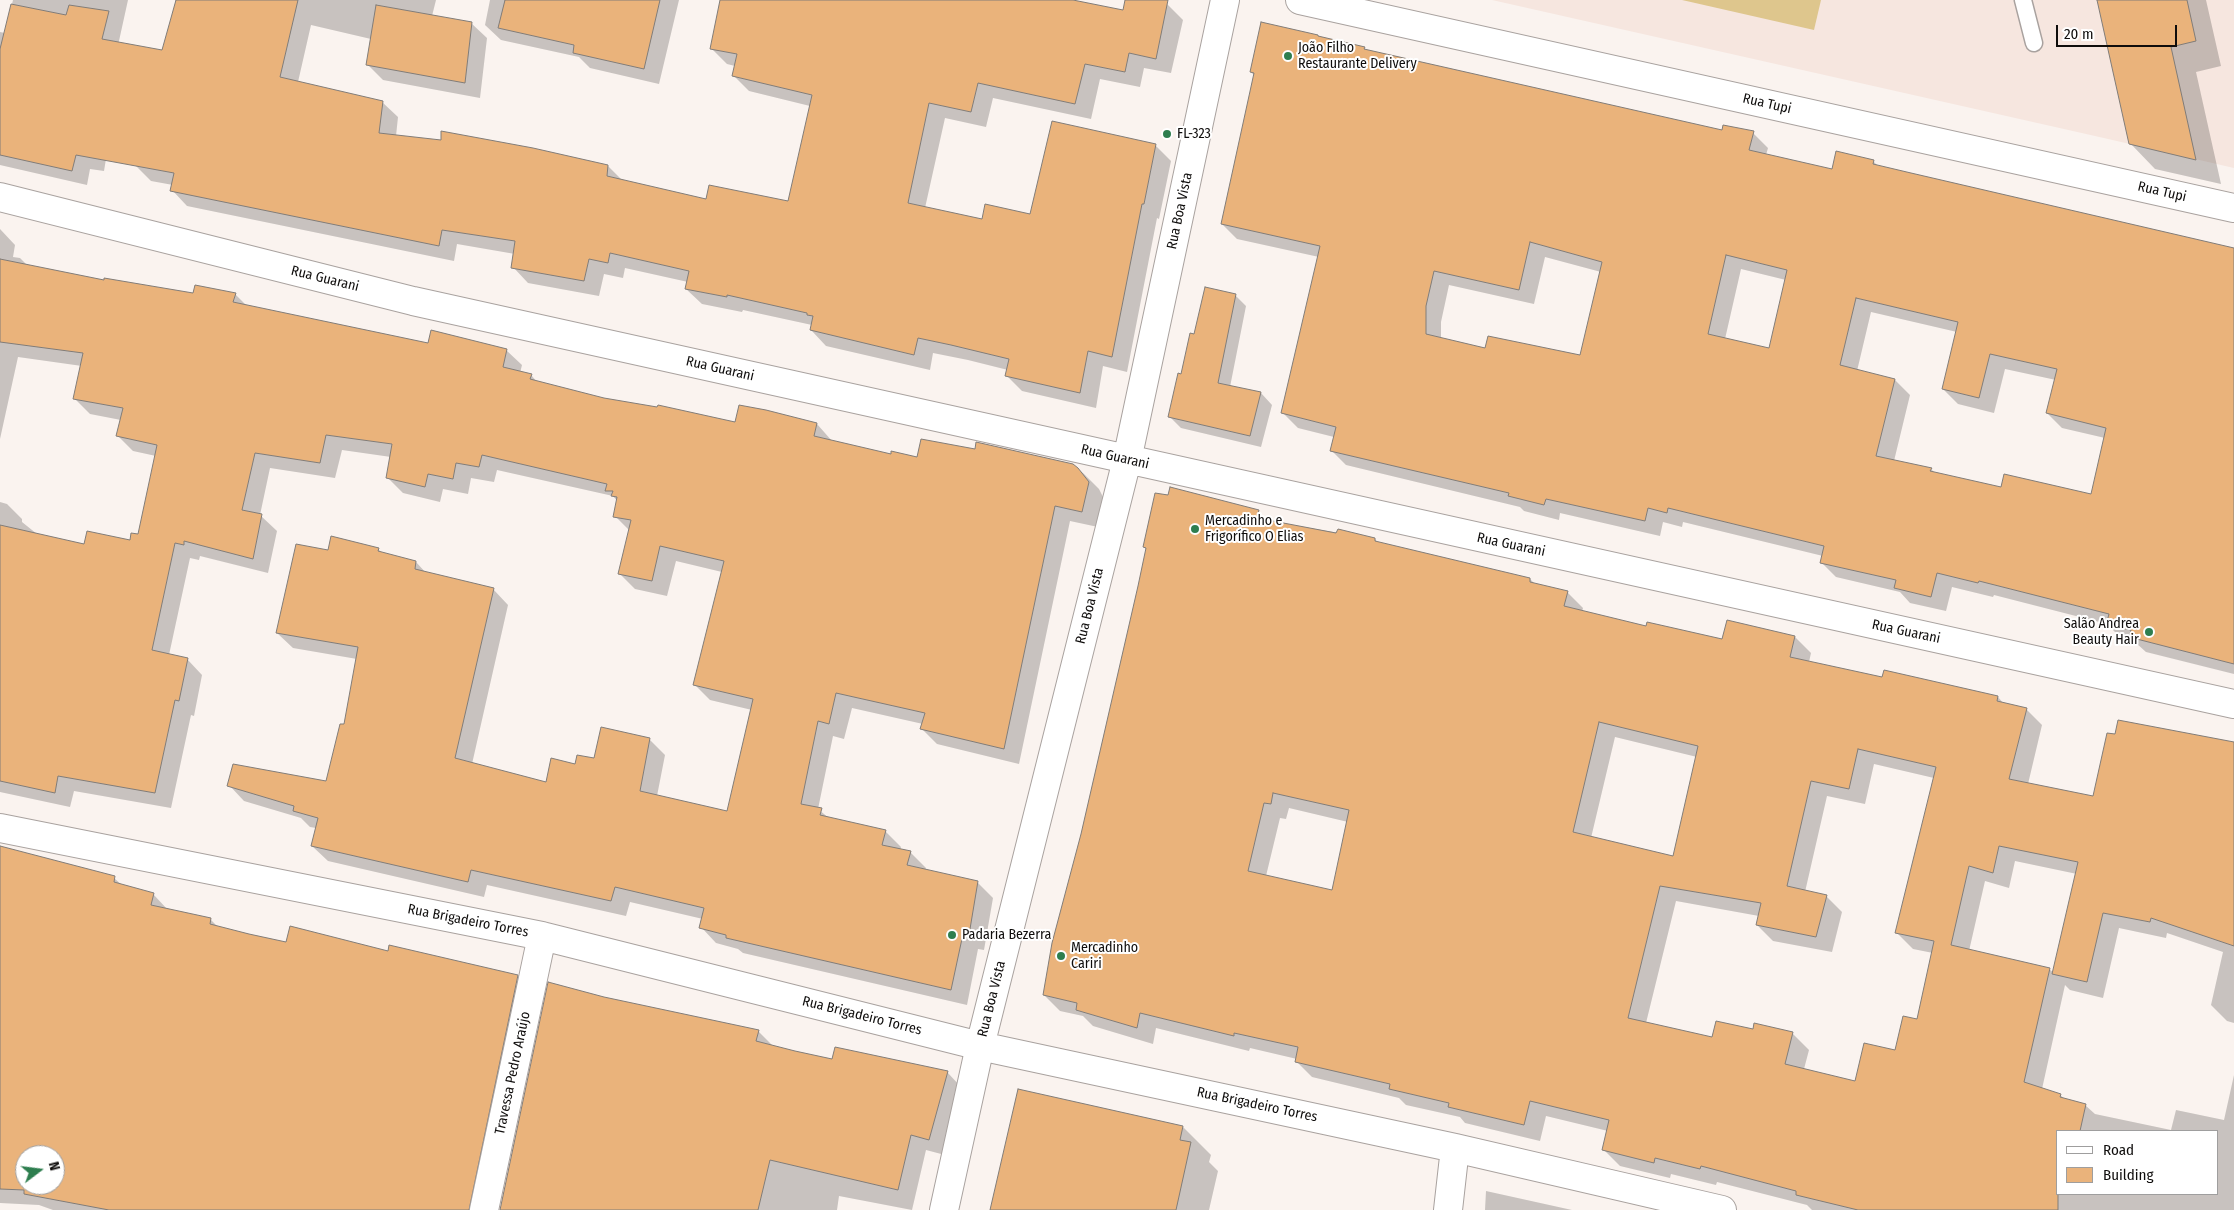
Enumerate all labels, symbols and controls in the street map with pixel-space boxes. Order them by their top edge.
scale bar [2059,15,2180,47]
text: 20 m [2064,25,2094,43]
place label: João Filho Restaurante Delivery [1298,40,1417,72]
marker: João Filho Restaurante Delivery [1282,50,1294,62]
street label: Rua Tupi [1741,90,1793,118]
place label: FL-323 [1177,126,1211,142]
marker: FL-323 [1161,128,1173,140]
street label: Rua Boa Vista [1164,171,1196,251]
street label: Rua Tupi [2136,178,2188,206]
street label: Rua Guarani [289,262,361,296]
street label: Rua Guarani [684,353,756,385]
street label: Rua Guarani [1079,441,1151,473]
place label: Mercadinho e Frigorífico O Elias [1205,513,1303,546]
marker: Mercadinho e Frigorífico O Elias [1189,523,1201,535]
street label: Rua Guarani [1475,530,1547,560]
street label: Rua Boa Vista [1072,566,1108,646]
place label: Salão Andrea Beauty Hair [2064,616,2139,648]
street label: Rua Guarani [1870,617,1942,647]
marker: Salão Andrea Beauty Hair [2143,626,2155,638]
street label: Rua Brigadeiro Torres [406,901,530,941]
place label: Padaria Bezerra [962,927,1051,943]
marker: Padaria Bezerra [946,929,958,941]
place label: Mercadinho Cariri [1071,940,1138,972]
marker: Mercadinho Cariri [1055,950,1067,962]
street label: Rua Boa Vista [974,959,1010,1039]
street label: Rua Brigadeiro Torres [800,993,924,1039]
street label: Travessa Pedro Araújo [492,1010,534,1136]
street label: Rua Brigadeiro Torres [1195,1084,1319,1126]
legend [2056,1130,2219,1195]
text: Road [2103,1141,2134,1159]
north arrow [15,1145,65,1195]
text: N [45,1160,63,1172]
text: Building [2103,1166,2154,1184]

